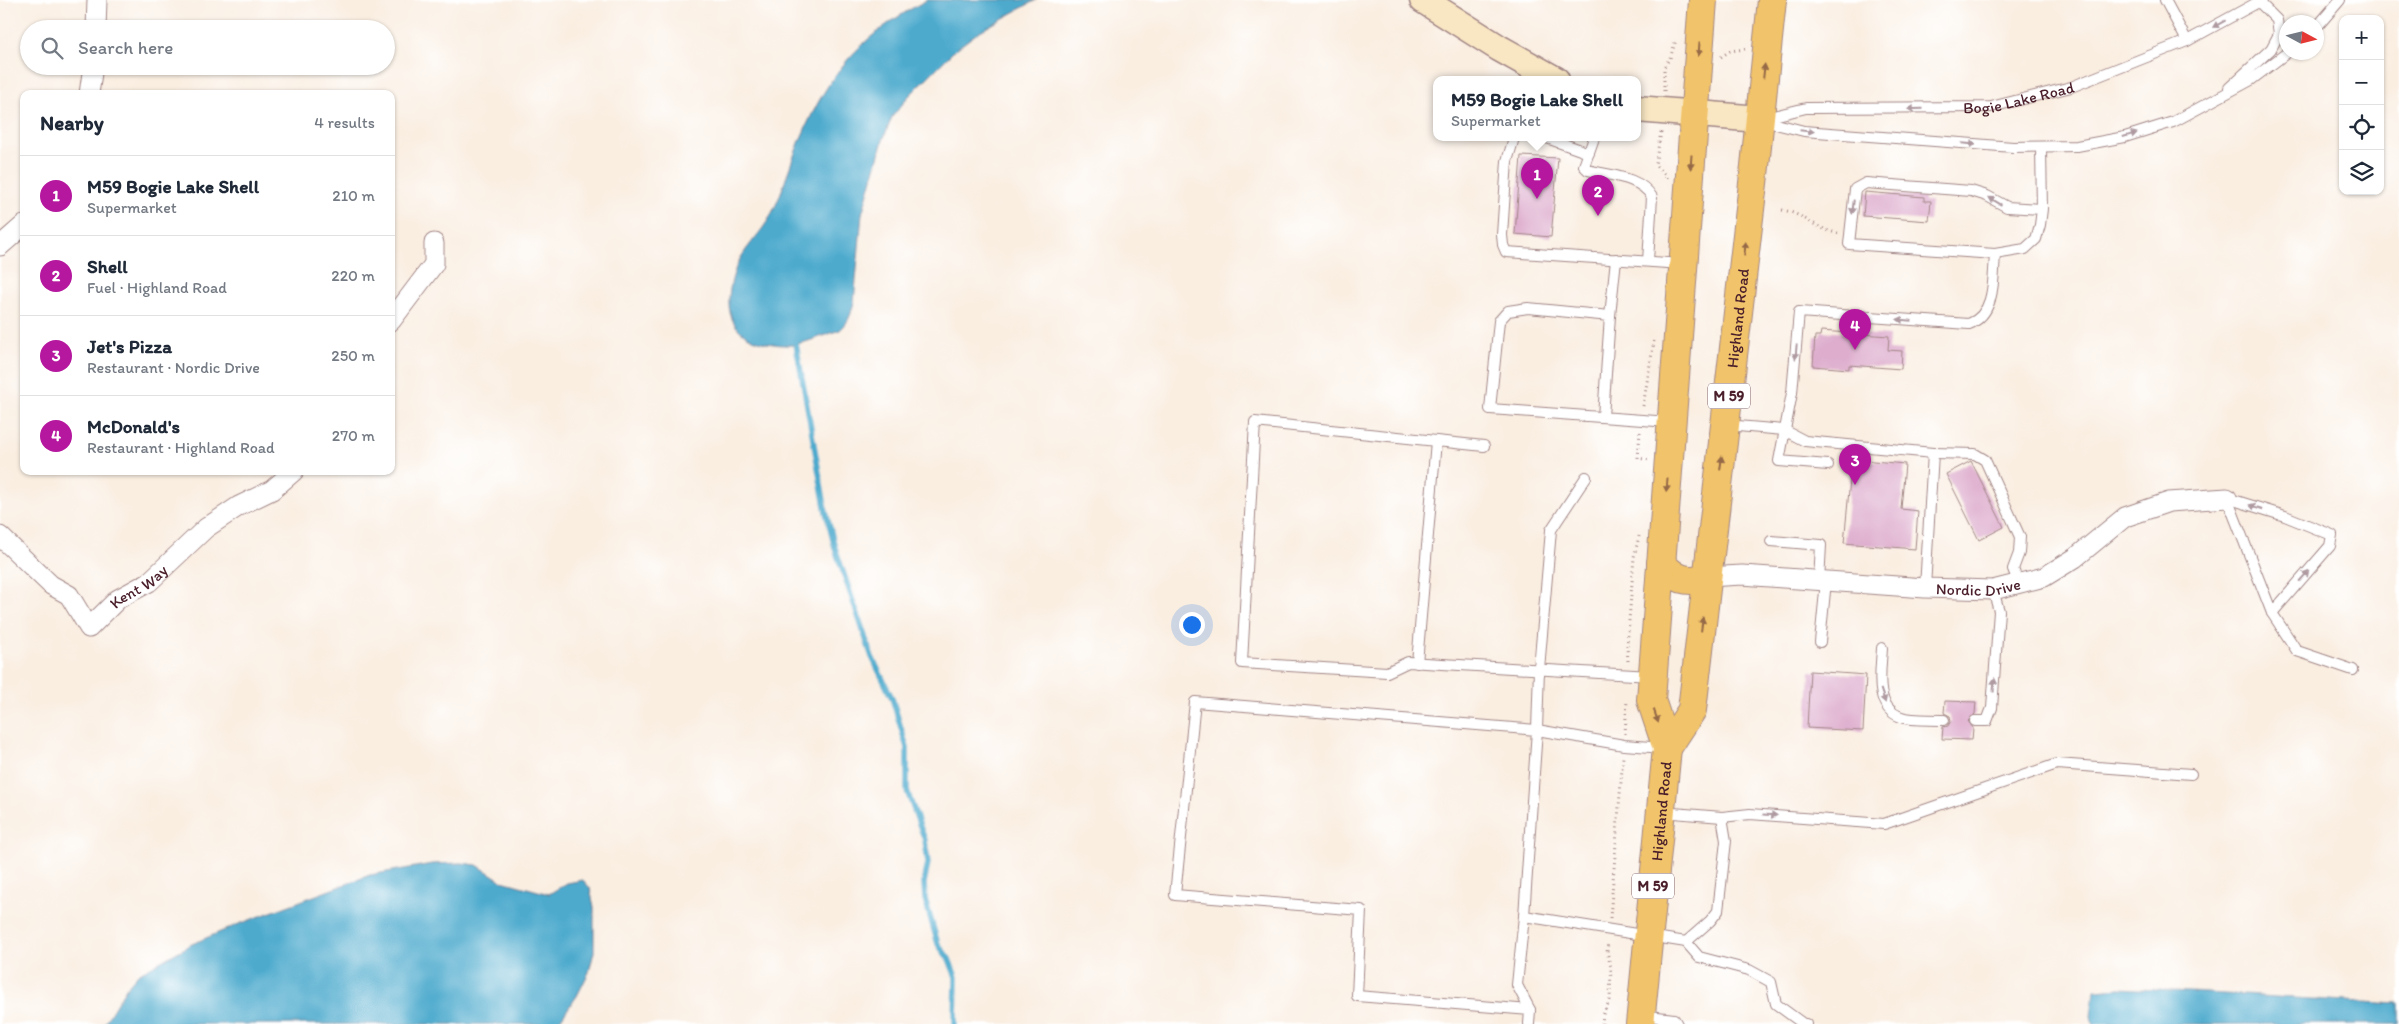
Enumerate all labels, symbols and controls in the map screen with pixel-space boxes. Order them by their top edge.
north arrow [2279,15,2324,60]
map controls [2339,15,2384,195]
button: + [2339,15,2384,60]
search box [20,20,395,75]
one-way arrow [2212,20,2226,28]
icon: search [38,34,66,62]
text: Search here [78,36,173,59]
one-way arrow [1695,41,1703,57]
button: − [2339,60,2384,105]
one-way arrow [1761,62,1769,78]
popup [1433,76,1641,141]
street label: Bogie Lake Road [1963,77,2076,117]
text: M59 Bogie Lake Shell [1451,88,1623,111]
one-way arrow [1906,105,1922,113]
button: locate [2339,105,2384,150]
text: Nearby [40,110,104,135]
text: Supermarket [1451,111,1541,130]
text: 4 results [314,113,375,132]
one-way arrow [1799,127,1815,135]
one-way arrow [2122,131,2137,139]
one-way arrow [1961,140,1977,148]
button: layers [2339,150,2384,195]
one-way arrow [1687,154,1695,170]
pin: 1 [1521,158,1553,199]
text: M59 Bogie Lake Shell [87,175,259,198]
pin: 2 [1582,175,1614,216]
text: 1 [52,186,60,205]
text: 210 m [332,186,375,205]
one-way arrow [1989,196,2002,205]
text: Supermarket [87,198,177,217]
one-way arrow [1849,199,1857,215]
one-way arrow [1741,241,1749,257]
text: Shell [87,255,128,278]
text: 2 [52,266,60,285]
text: 220 m [331,266,375,285]
street label: Highland Road [1722,267,1753,369]
text: Fuel · Highland Road [87,278,227,297]
pin: 4 [1839,309,1871,350]
one-way arrow [1896,316,1912,324]
text: Jet's Pizza [87,335,172,358]
one-way arrow [1791,345,1799,361]
text: 3 [52,346,60,365]
text: 250 m [331,346,375,365]
text: Restaurant · Nordic Drive [87,358,260,377]
road number: M 59 [1708,384,1750,408]
text: McDonald's [87,415,180,438]
text: 4 [51,426,61,445]
text: 270 m [332,426,375,445]
text: Restaurant · Highland Road [87,438,275,457]
pin: 3 [1839,444,1871,485]
one-way arrow [1717,455,1725,471]
one-way arrow [1662,477,1670,493]
one-way arrow [2248,502,2263,510]
street label: Kent Way [105,560,171,612]
one-way arrow [2298,570,2310,582]
street label: Nordic Drive [1936,574,2023,600]
your location [1179,612,1205,638]
one-way arrow [1698,616,1706,632]
one-way arrow [1990,677,1998,693]
one-way arrow [1879,689,1887,704]
one-way arrow [1653,708,1660,723]
street label: Highland Road [1647,760,1675,862]
one-way arrow [1763,812,1779,820]
road number: M 59 [1632,874,1674,898]

